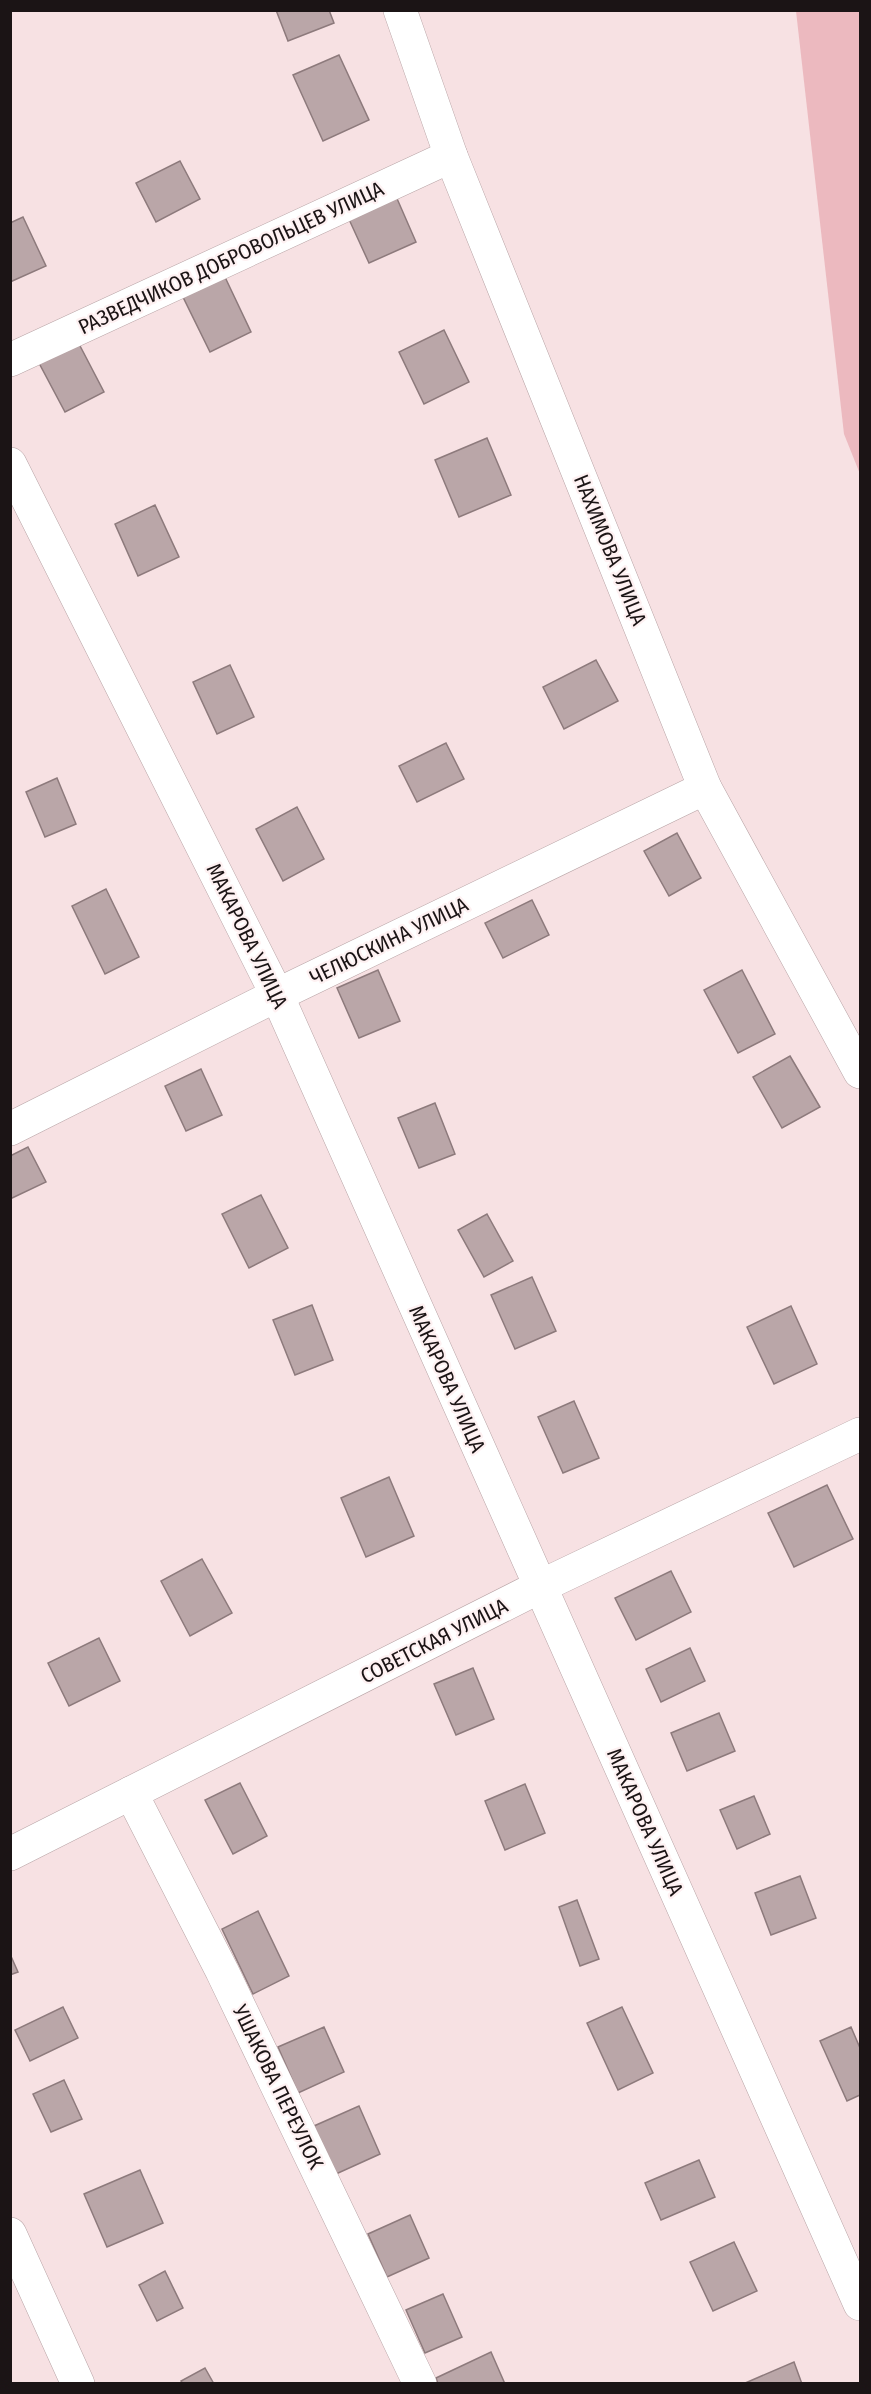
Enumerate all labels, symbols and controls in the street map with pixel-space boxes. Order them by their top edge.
street label: РАЗВЕДЧИКОВ ДОБРОВОЛЬЦЕВ УЛИЦА [74,176,388,340]
street label: НАХИМОВА УЛИЦА [568,471,652,629]
street label: МАКАРОВА УЛИЦА [201,859,293,1013]
street label: ЧЕЛЮСКИНА УЛИЦА [306,891,472,991]
street label: МАКАРОВА УЛИЦА [403,1301,491,1457]
street label: СОВЕТСКАЯ УЛИЦА [356,1593,512,1689]
street label: МАКАРОВА УЛИЦА [601,1744,689,1900]
street label: УШАКОВА ПЕРЕУЛОК [226,2000,329,2174]

